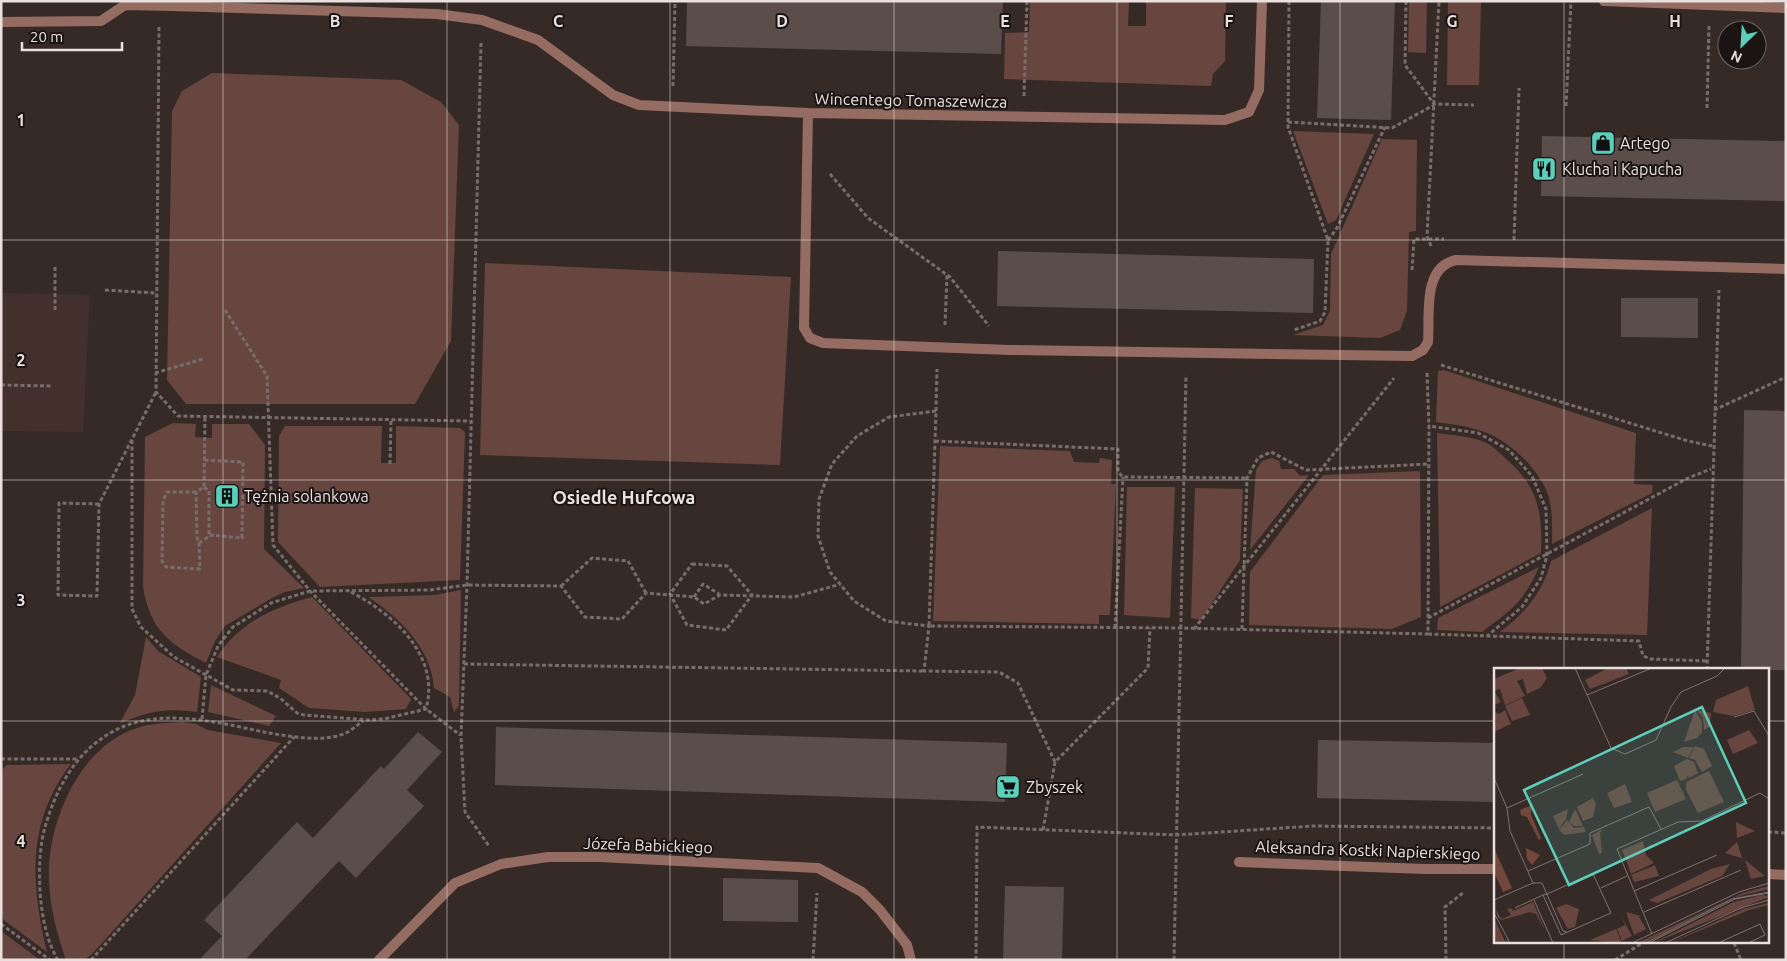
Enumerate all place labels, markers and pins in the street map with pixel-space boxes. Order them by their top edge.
shop icon: Artego [1590,130,1616,156]
place label: Artego [1620,134,1670,152]
restaurant icon: Klucha i Kapucha [1531,156,1557,182]
place label: Klucha i Kapucha [1562,160,1682,178]
building icon: Tężnia solankowa [214,483,240,509]
place label: Tężnia solankowa [244,487,369,505]
supermarket icon: Zbyszek [995,774,1021,800]
place label: Zbyszek [1026,778,1083,796]

